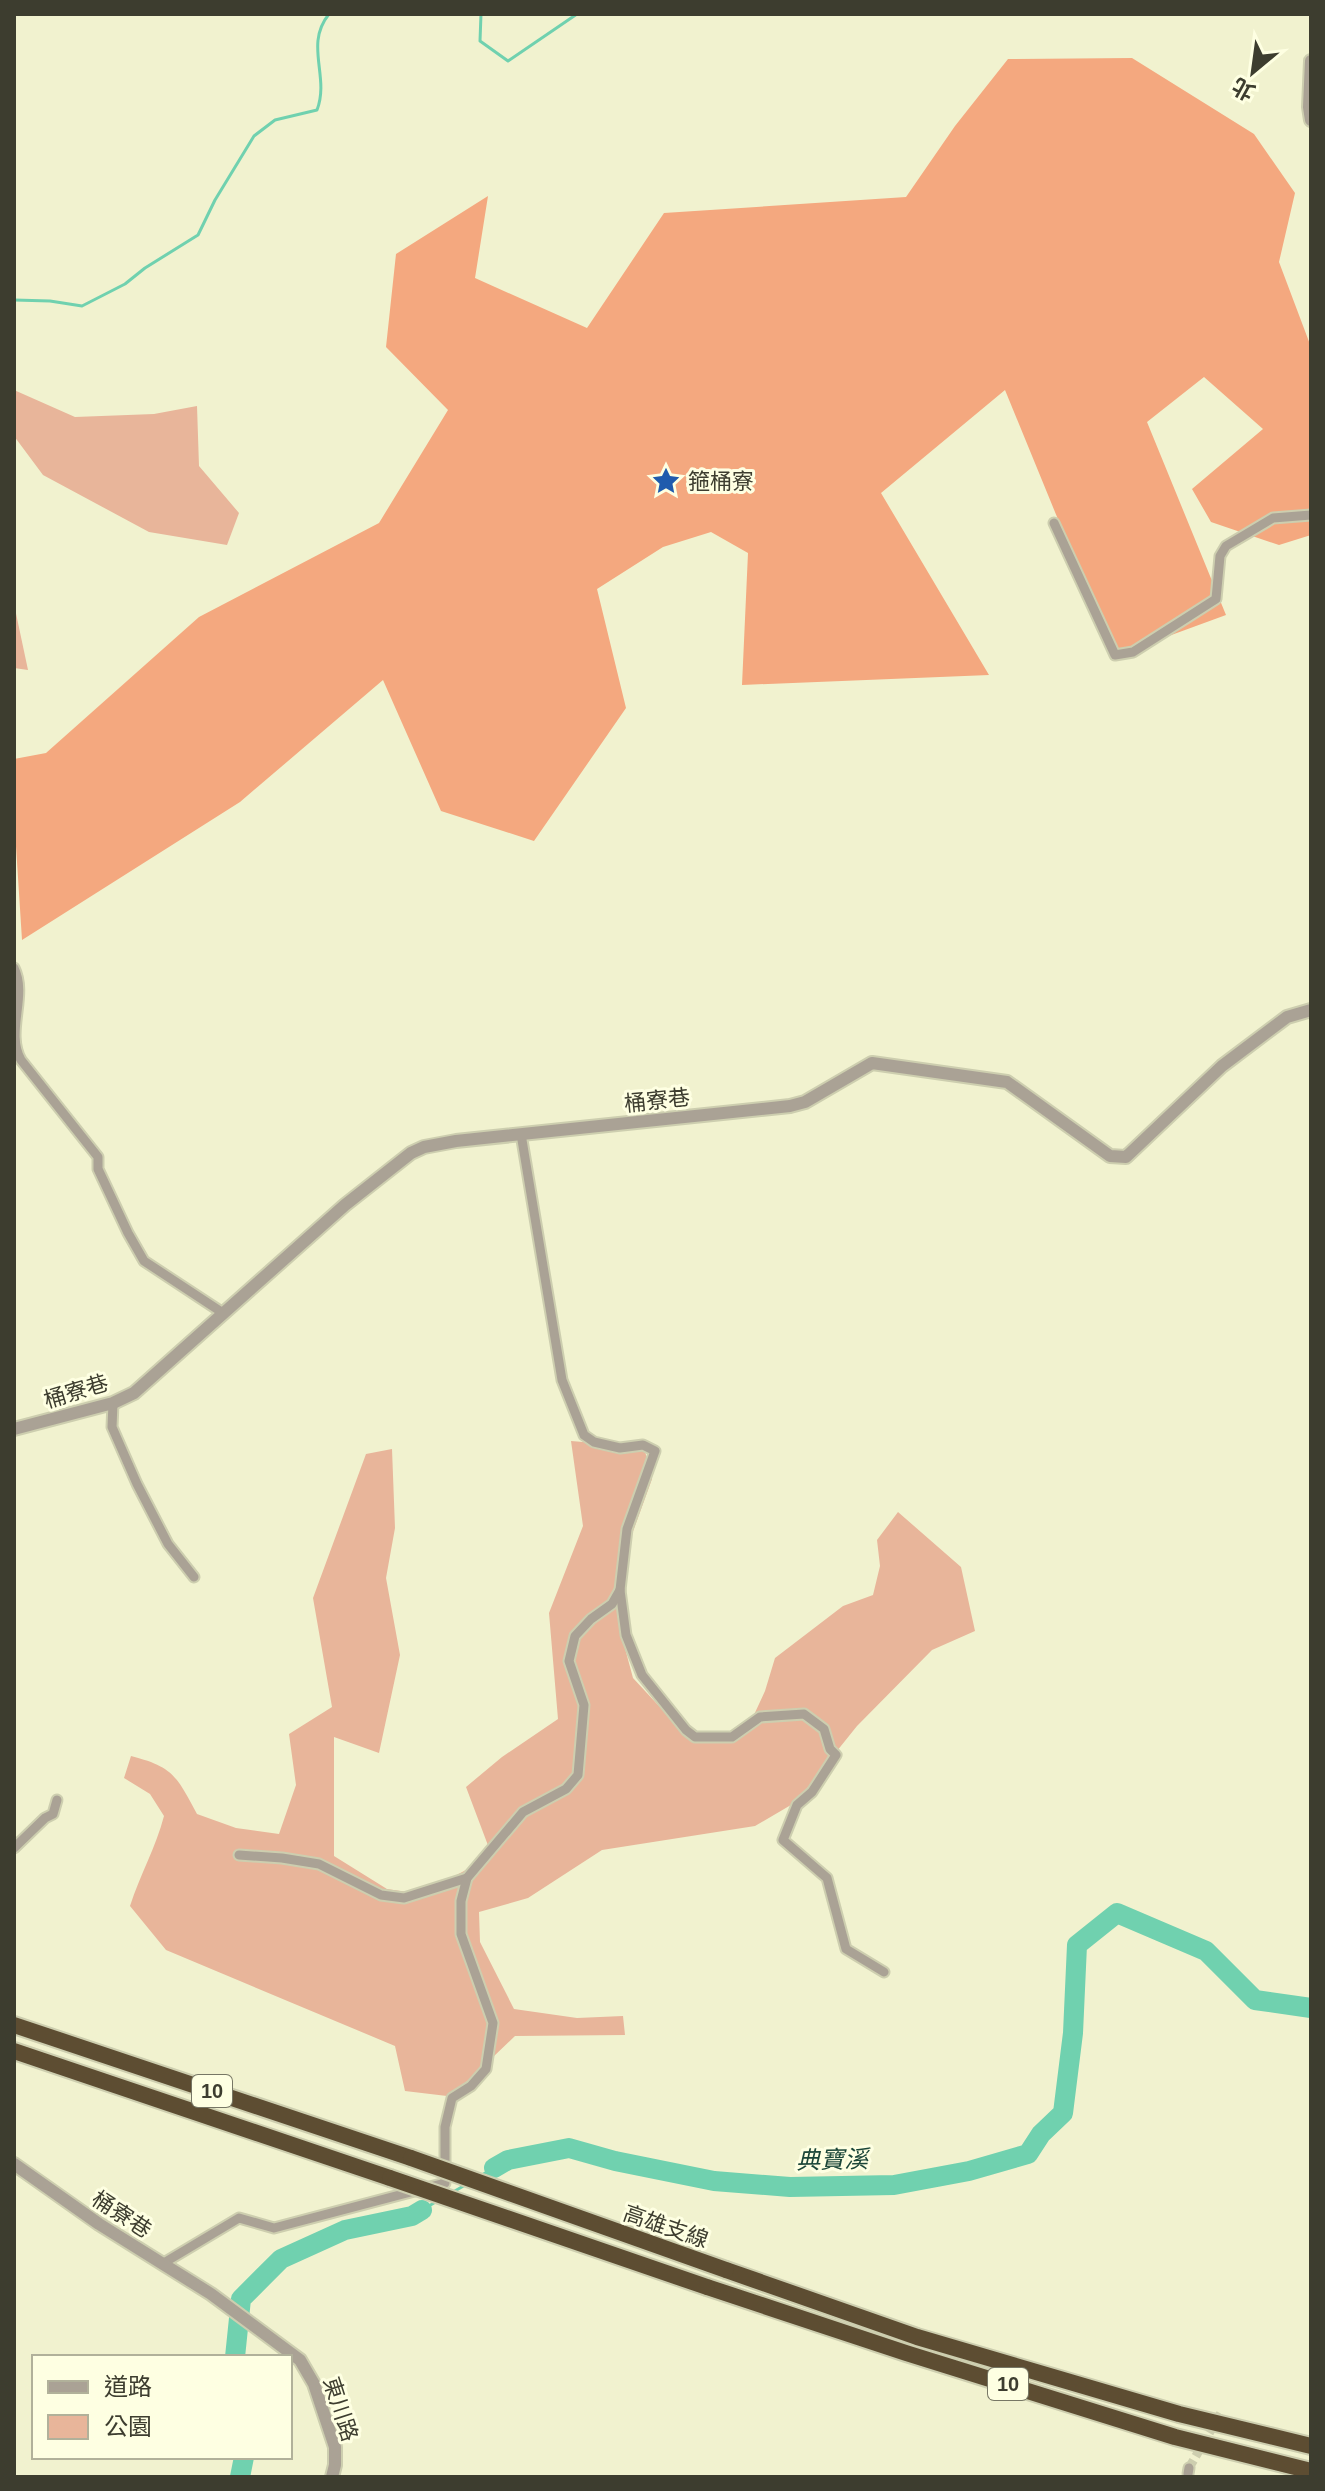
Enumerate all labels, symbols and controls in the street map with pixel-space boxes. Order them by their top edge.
north arrow [1213,32,1293,112]
text: 北 [1228,73,1259,105]
place icon: 箍桶寮 [651,466,681,496]
place label: 箍桶寮 [688,469,754,494]
street label: 桶寮巷 [623,1085,691,1116]
street label: 桶寮巷 [41,1370,111,1413]
road number: 10 [192,2075,232,2107]
water label: 典寶溪 [796,2145,871,2174]
street label: 桶寮巷 [87,2186,156,2243]
street label: 高雄支線 [620,2200,712,2253]
legend [32,2355,292,2459]
road number: 10 [988,2368,1028,2400]
text: 道路 [104,2373,152,2400]
street label: 東川路 [318,2374,363,2444]
text: 公園 [104,2413,152,2440]

